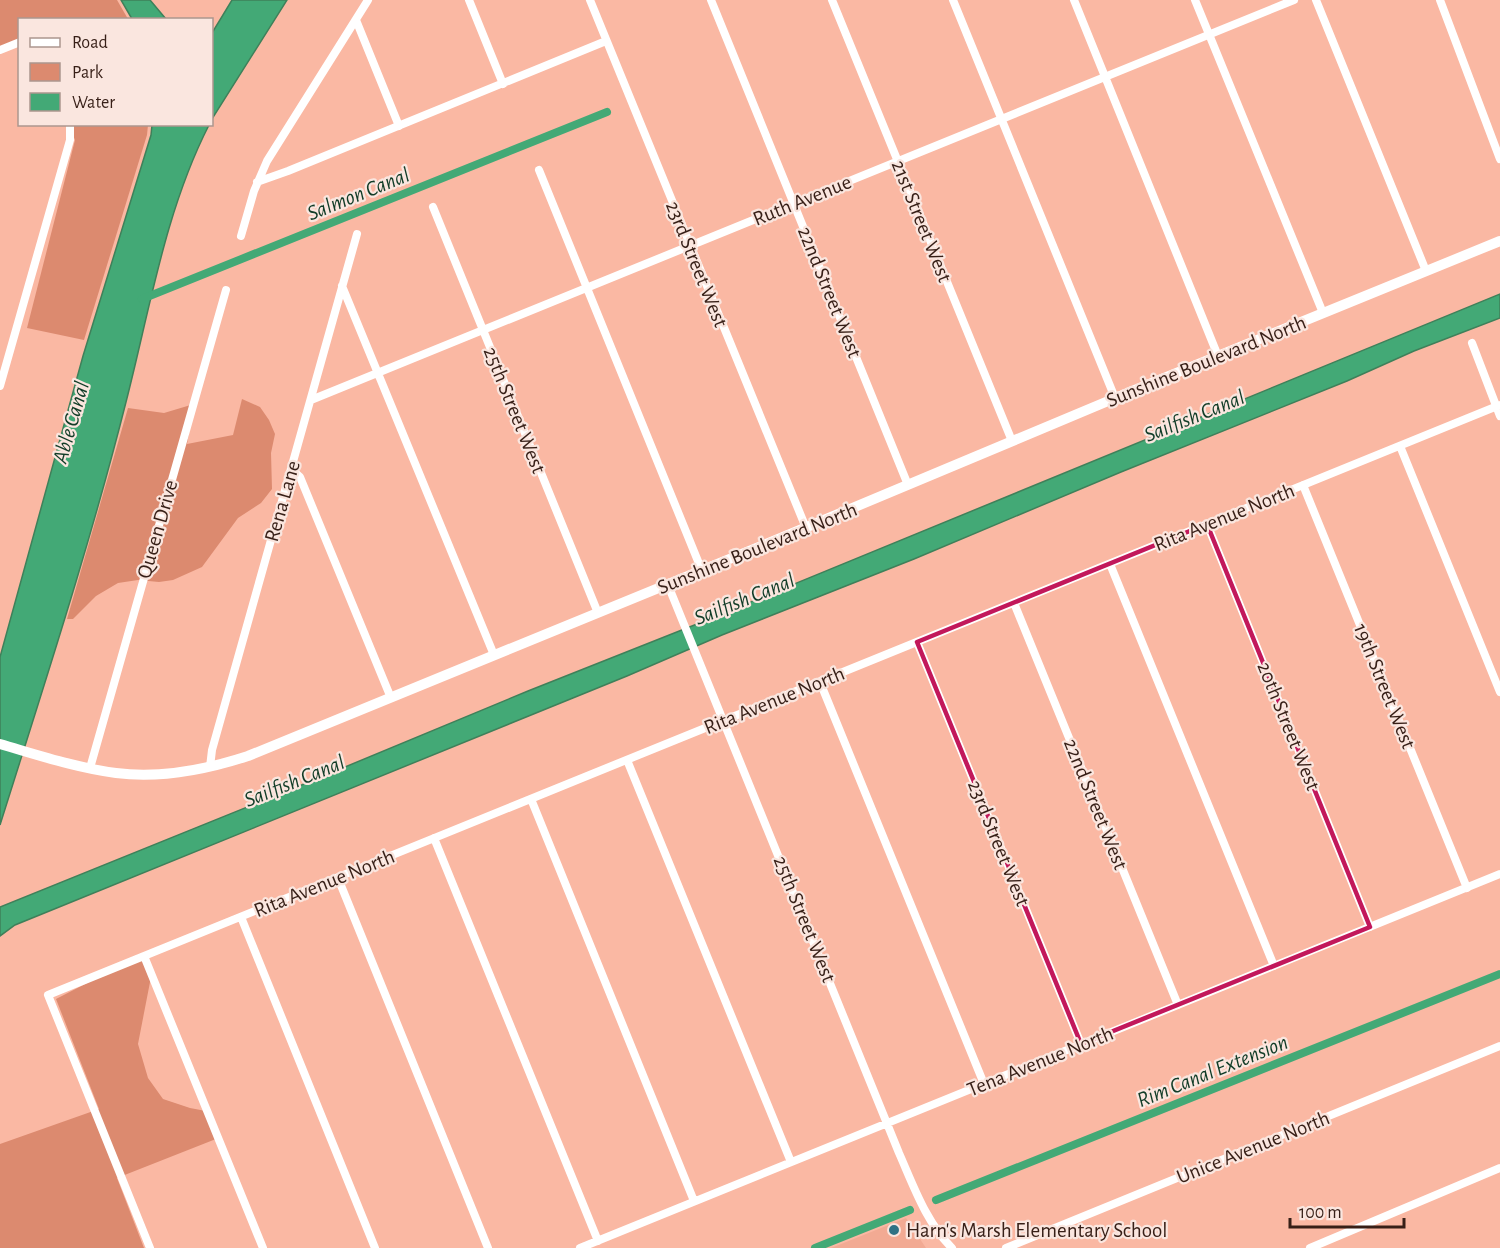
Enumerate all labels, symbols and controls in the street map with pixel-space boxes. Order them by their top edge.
legend [18,18,213,126]
text: Road [72,34,108,52]
text: Park [72,64,104,82]
text: Water [72,94,115,112]
street label: 21st Street West [888,157,956,285]
water label: Salmon Canal [304,163,413,224]
street label: Ruth Avenue [750,171,854,230]
street label: 23rd Street West [662,198,732,331]
street label: 22nd Street West [794,224,865,361]
street label: Sunshine Boulevard North [1103,312,1309,411]
street label: 25th Street West [480,344,550,477]
water label: Able Canal [49,379,93,467]
water label: Sailfish Canal [1141,386,1248,446]
street label: Rena Lane [261,458,304,544]
street label: Queen Drive [133,477,182,581]
street label: Rita Avenue North [1151,480,1298,555]
street label: Sunshine Boulevard North [654,499,860,598]
water label: Sailfish Canal [691,569,798,629]
street label: 19th Street West [1350,621,1419,752]
street label: 20th Street West [1253,659,1324,794]
street label: Rita Avenue North [701,663,848,738]
street label: 22nd Street West [1060,736,1131,873]
water label: Sailfish Canal [241,751,348,811]
street label: 23rd Street West [964,777,1034,910]
street label: Rita Avenue North [251,846,398,921]
street label: 25th Street West [770,853,840,986]
street label: Tena Avenue North [964,1023,1116,1100]
water label: Rim Canal Extension [1134,1031,1291,1111]
street label: Unice Avenue North [1174,1107,1333,1188]
scale bar [1290,1191,1404,1229]
text: 100 m [1299,1204,1342,1222]
place label: Harn's Marsh Elementary School [906,1220,1167,1241]
marker: Harn's Marsh Elementary School [887,1223,901,1237]

